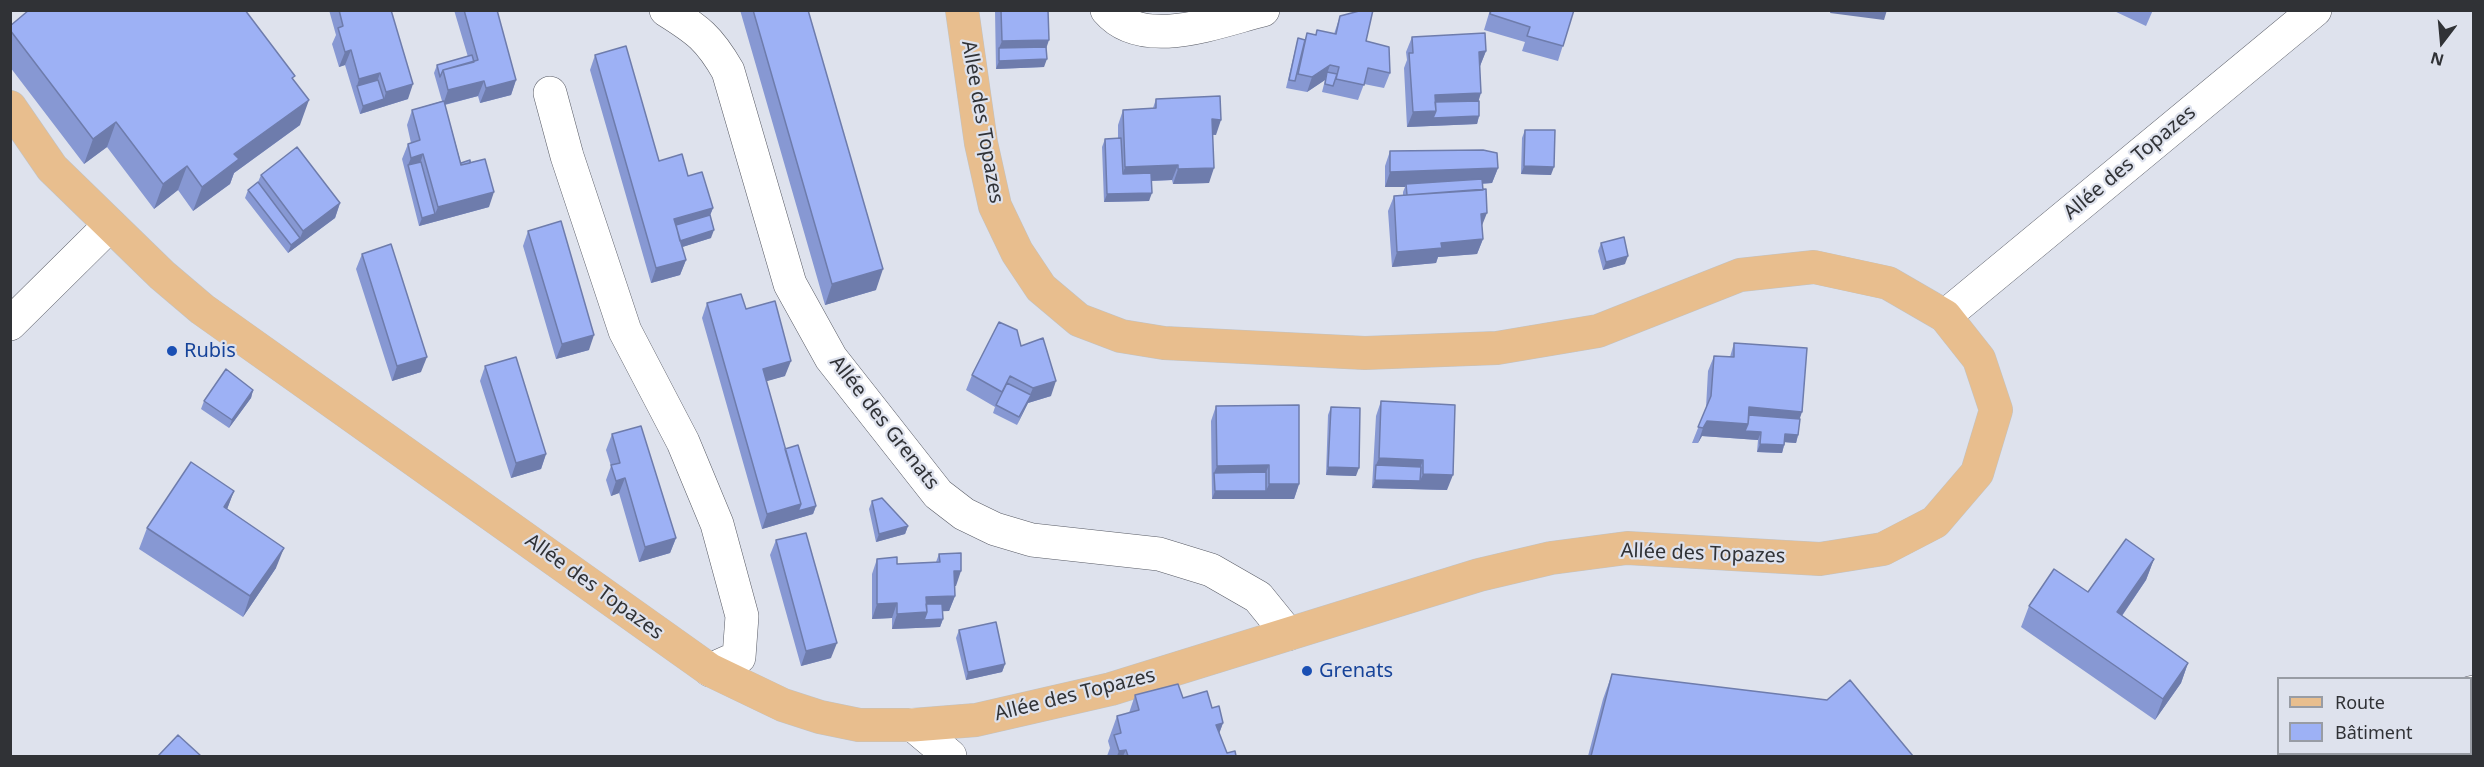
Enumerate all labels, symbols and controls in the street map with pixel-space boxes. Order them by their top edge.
north arrow [2412,12,2472,72]
street label: Allée des Topazes [956,39,1008,205]
text: N [2428,47,2446,72]
street label: Allée des Topazes [2059,101,2201,225]
place label: Rubis [184,339,236,363]
marker: Rubis [165,344,179,358]
street label: Allée des Grenats [824,351,944,495]
street label: Allée des Topazes [520,529,668,645]
street label: Allée des Topazes [1620,539,1786,569]
place label: Grenats [1319,659,1393,683]
street label: Allée des Topazes [992,663,1158,727]
marker: Grenats [1300,664,1314,678]
legend [2277,677,2472,755]
text: Route [2335,690,2385,714]
text: Bâtiment [2335,720,2413,744]

